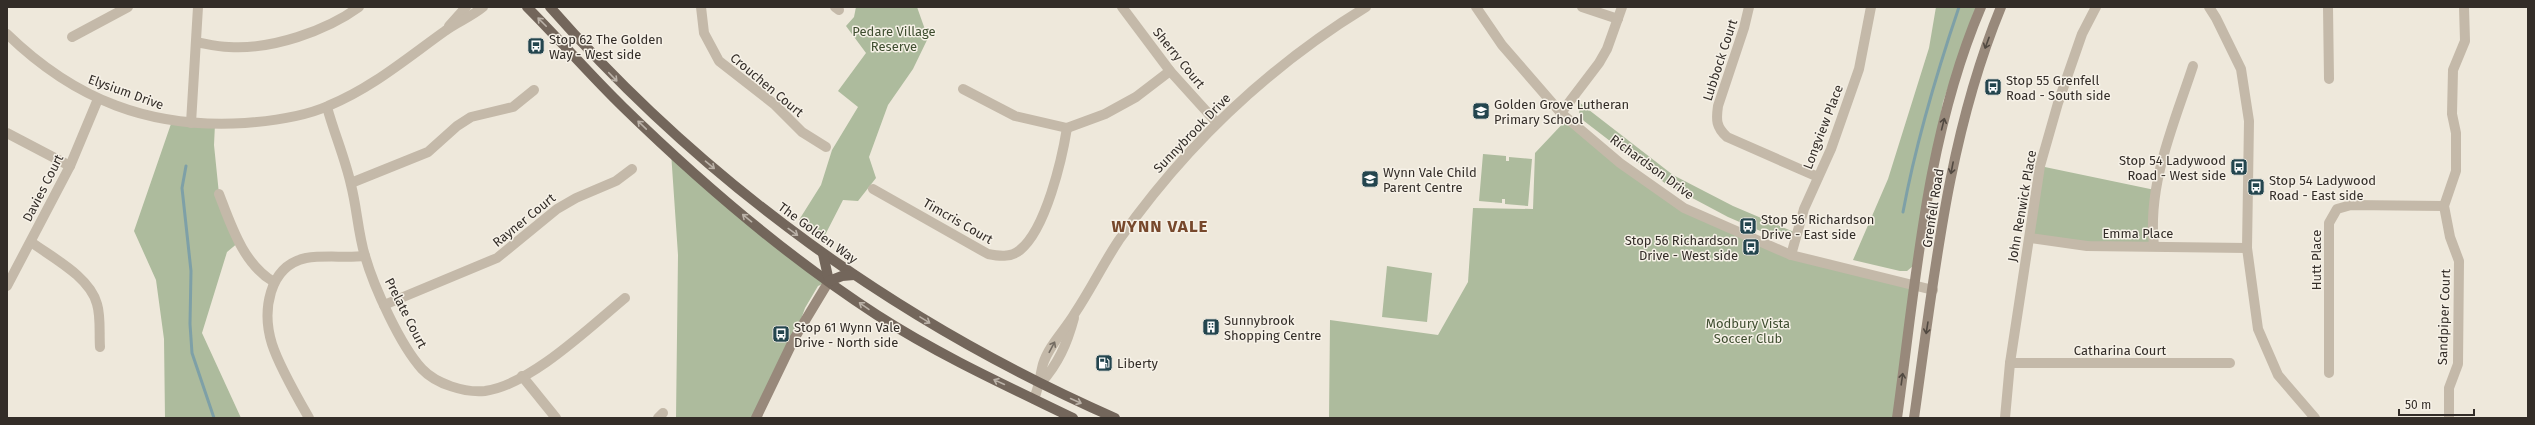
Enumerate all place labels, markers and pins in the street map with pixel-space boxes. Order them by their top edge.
place label: Stop 62 The Golden Way - West side [549,32,663,62]
bus stop icon: Stop 62 The Golden Way - West side [526,36,546,56]
place label: Stop 55 Grenfell Road - South side [2006,73,2111,103]
bus stop icon: Stop 55 Grenfell Road - South side [1983,77,2003,97]
place label: Golden Grove Lutheran Primary School [1494,97,1629,127]
school or university icon: Golden Grove Lutheran Primary School [1471,101,1491,121]
place label: Stop 54 Ladywood Road - West side [2119,153,2226,183]
bus stop icon: Stop 54 Ladywood Road - West side [2229,157,2249,177]
place label: Wynn Vale Child Parent Centre [1383,165,1477,195]
school or university icon: Wynn Vale Child Parent Centre [1360,169,1380,189]
place label: Stop 54 Ladywood Road - East side [2269,173,2376,203]
bus stop icon: Stop 54 Ladywood Road - East side [2246,177,2266,197]
place label: Stop 56 Richardson Drive - East side [1761,212,1874,242]
bus stop icon: Stop 56 Richardson Drive - East side [1738,216,1758,236]
place label: Stop 56 Richardson Drive - West side [1625,233,1738,263]
bus stop icon: Stop 56 Richardson Drive - West side [1741,237,1761,257]
place label: Sunnybrook Shopping Centre [1224,313,1321,343]
building icon: Sunnybrook Shopping Centre [1201,317,1221,337]
place label: Stop 61 Wynn Vale Drive - North side [794,320,900,350]
bus stop icon: Stop 61 Wynn Vale Drive - North side [771,324,791,344]
fuel station icon: Liberty [1094,353,1114,373]
place label: Liberty [1117,356,1159,371]

